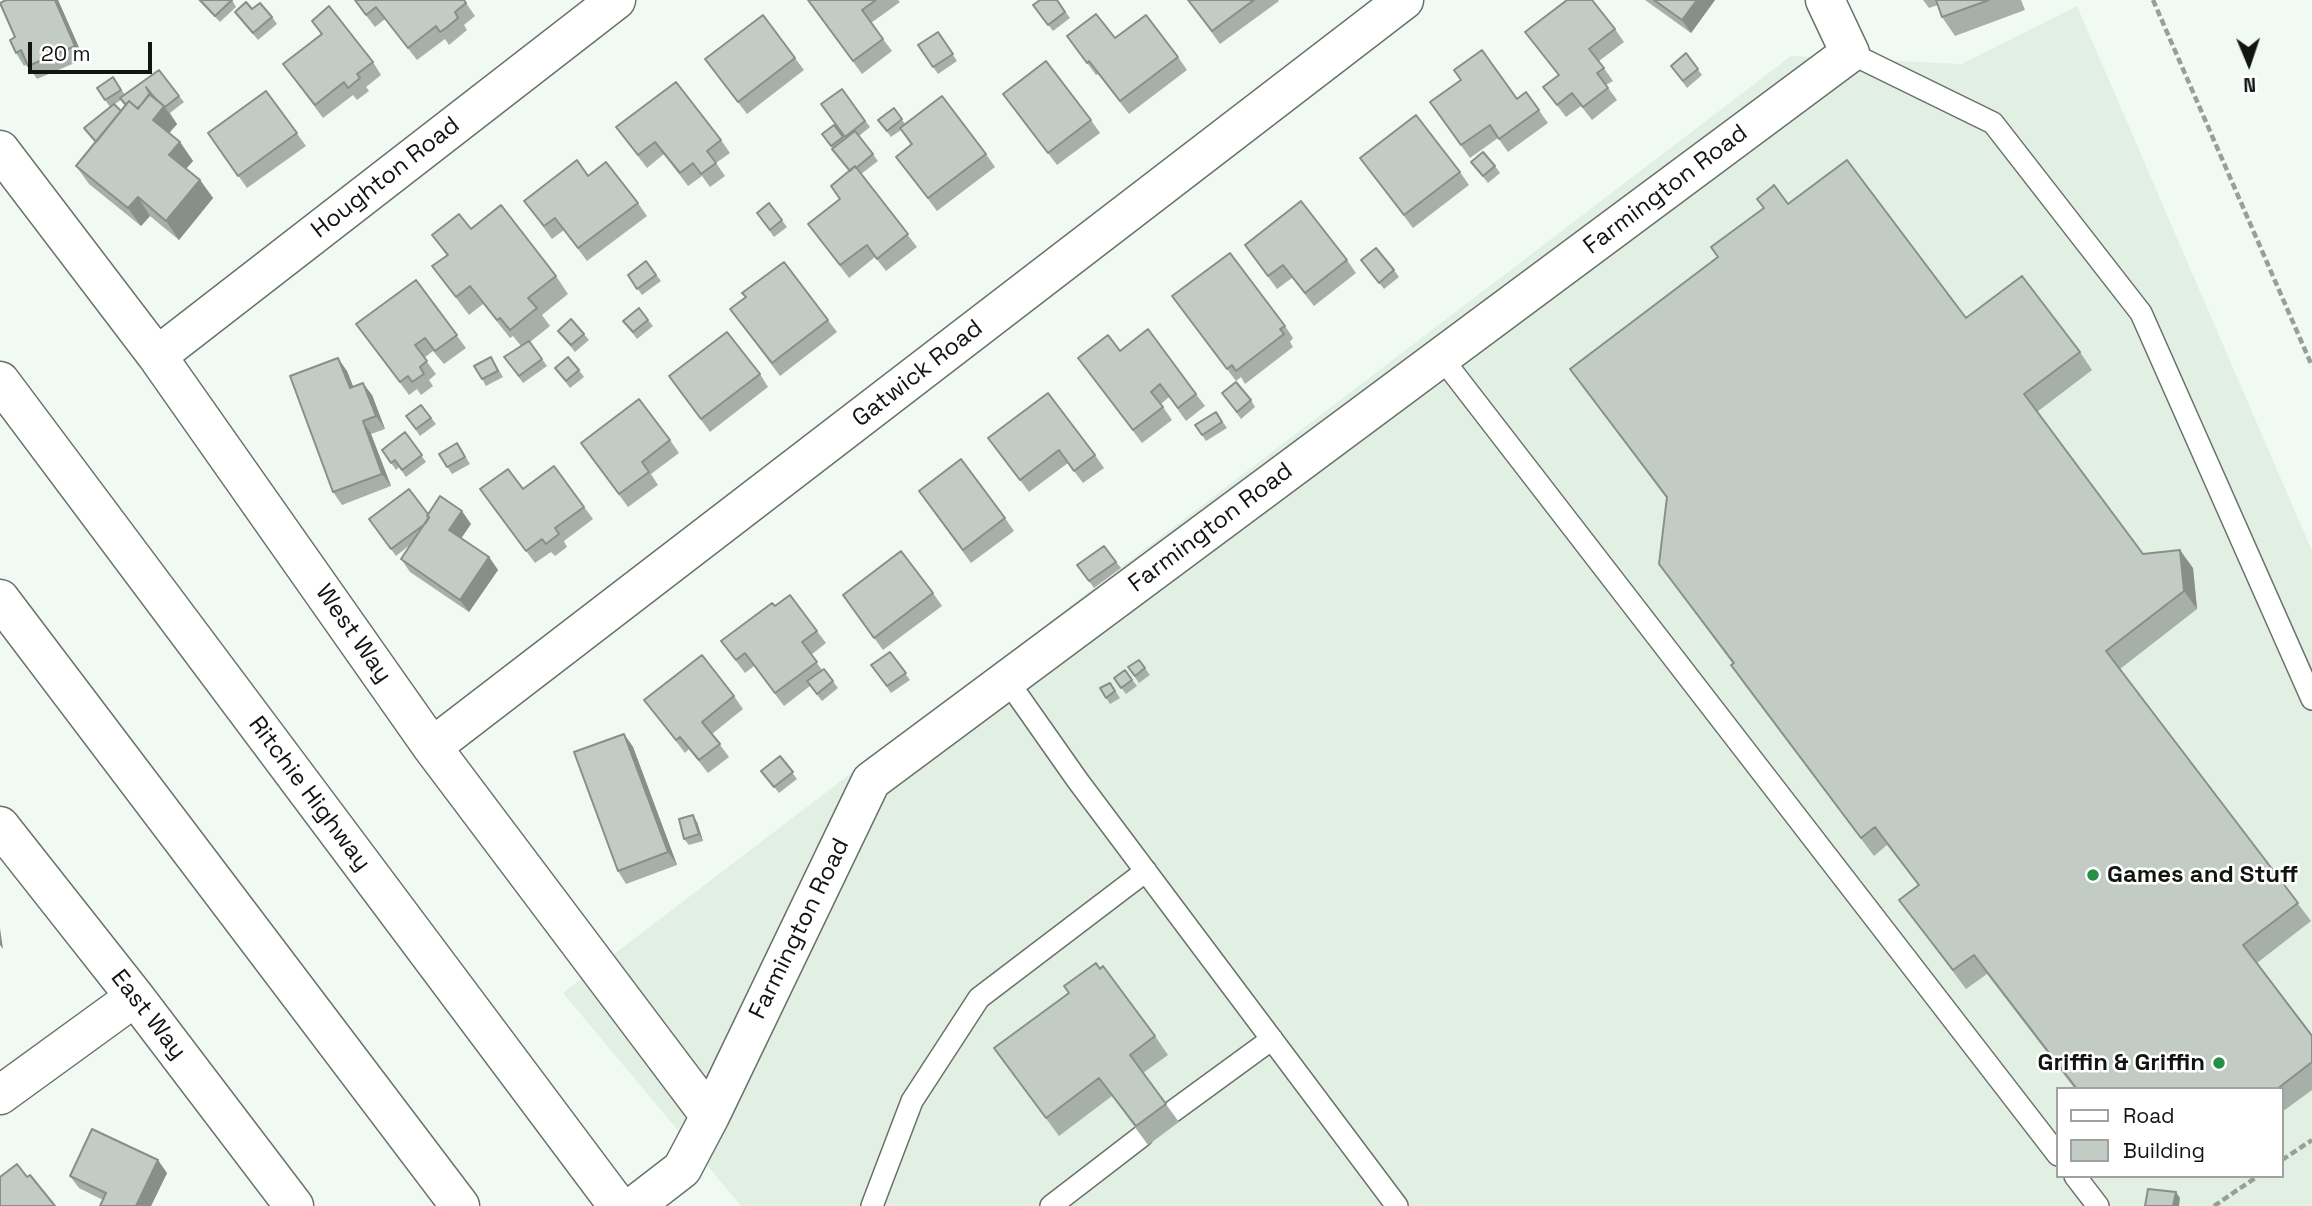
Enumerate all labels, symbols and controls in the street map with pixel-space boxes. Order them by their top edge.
scale bar [32,28,156,72]
north arrow [2214,28,2284,98]
text: 20 m [41,40,91,67]
text: N [2243,72,2257,97]
street label: Houghton Road [306,111,466,245]
street label: Farmington Road [1578,119,1754,261]
street label: Gatwick Road [847,314,989,434]
street label: Farmington Road [1123,457,1299,599]
street label: West Way [309,579,397,689]
street label: Ritchie Highway [242,711,376,877]
street label: Farmington Road [744,834,856,1024]
place label: Games and Stuff [2107,861,2298,889]
marker: Games and Stuff [2085,867,2101,883]
street label: East Way [104,964,192,1066]
place label: Griffin & Griffin [2038,1049,2205,1077]
marker: Griffin & Griffin [2211,1055,2227,1071]
legend [2056,1087,2284,1178]
text: Road [2123,1102,2175,1129]
text: Building [2123,1137,2205,1164]

